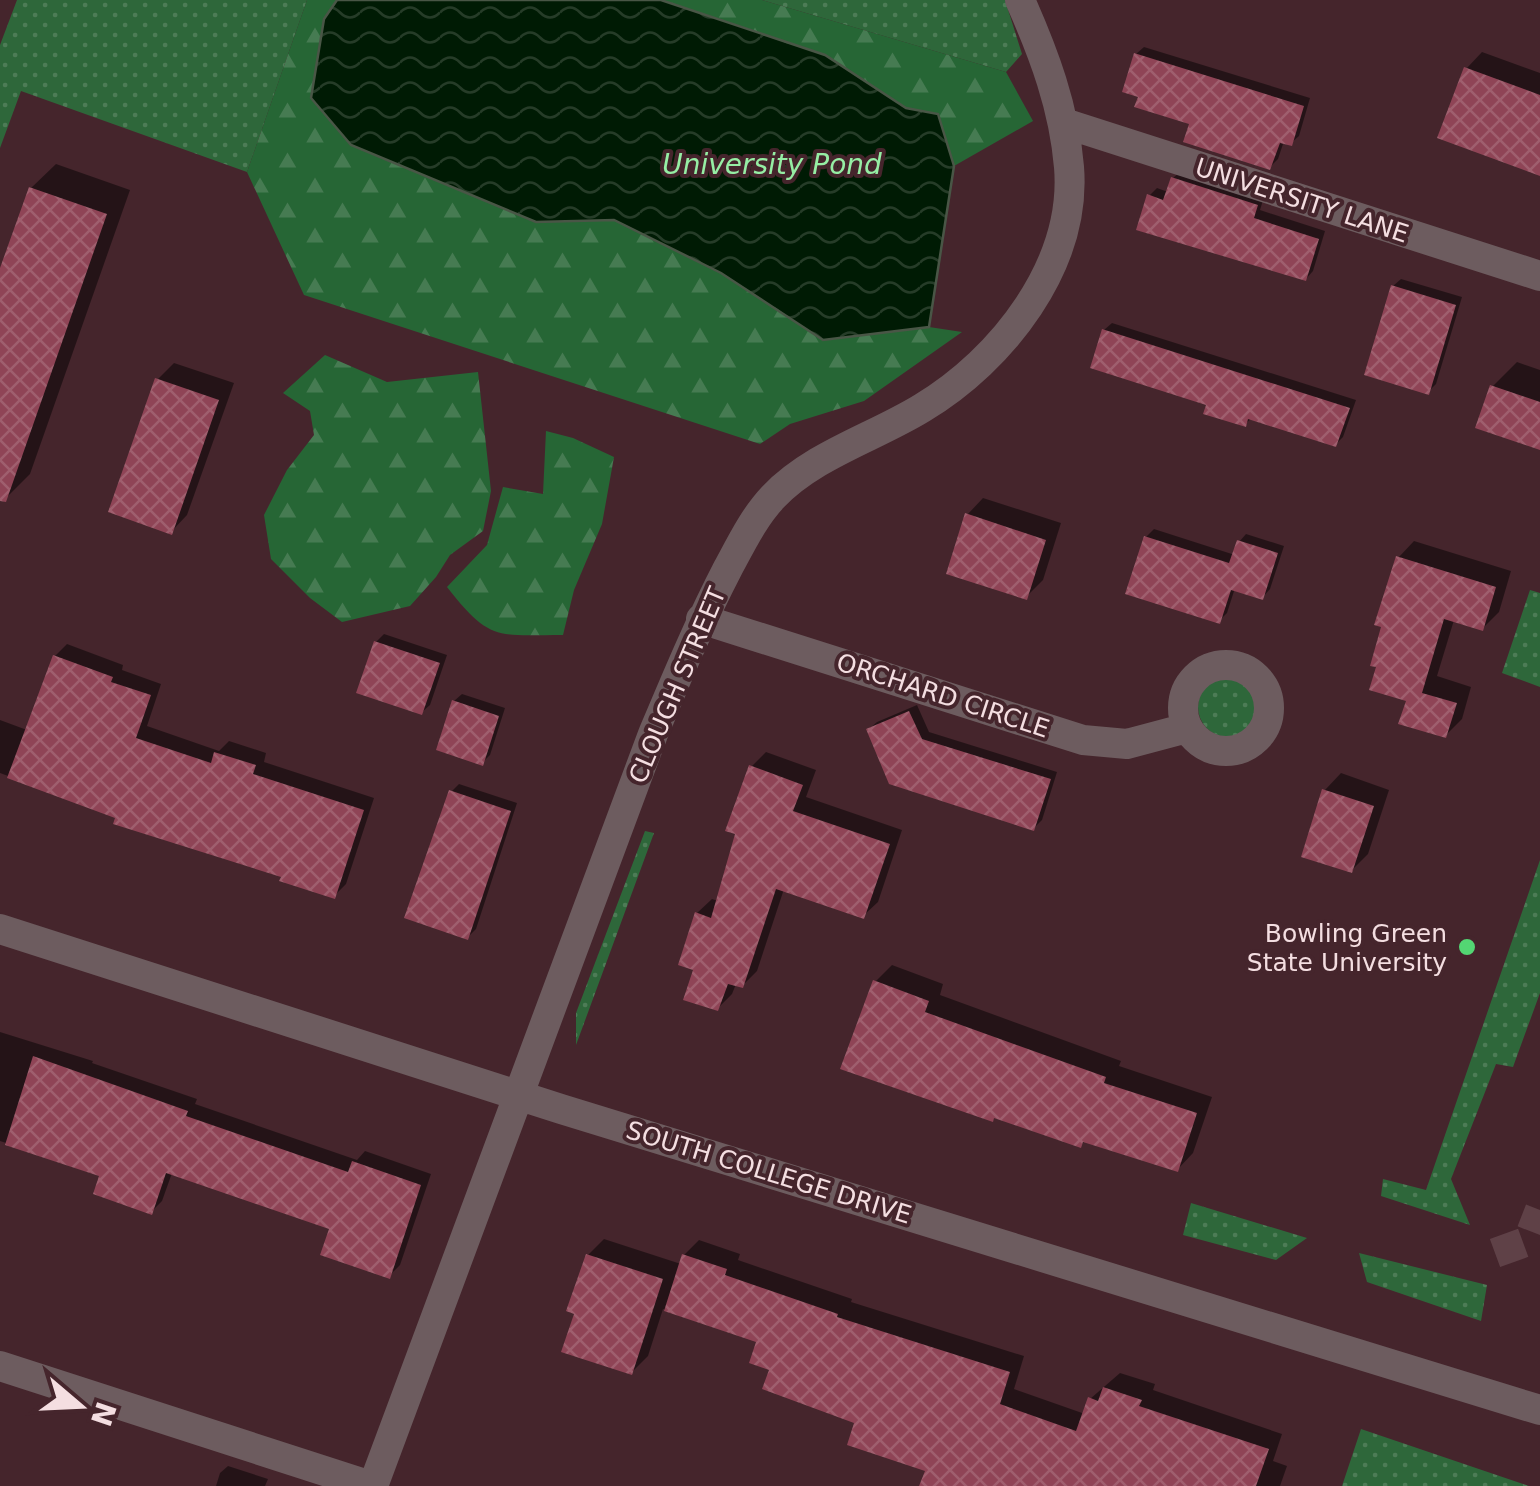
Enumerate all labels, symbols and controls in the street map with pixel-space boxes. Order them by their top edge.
water label: University Pond [662,148,882,181]
street label: UNIVERSITY LANE [1192,152,1412,249]
street label: CLOUGH STREET [623,582,732,787]
street label: ORCHARD CIRCLE [833,647,1053,744]
place label: Bowling Green State University [1247,919,1447,977]
marker: Bowling Green State University [1456,936,1478,958]
street label: SOUTH COLLEGE DRIVE [623,1115,915,1230]
north arrow [30,1356,130,1456]
text: N [84,1398,123,1430]

